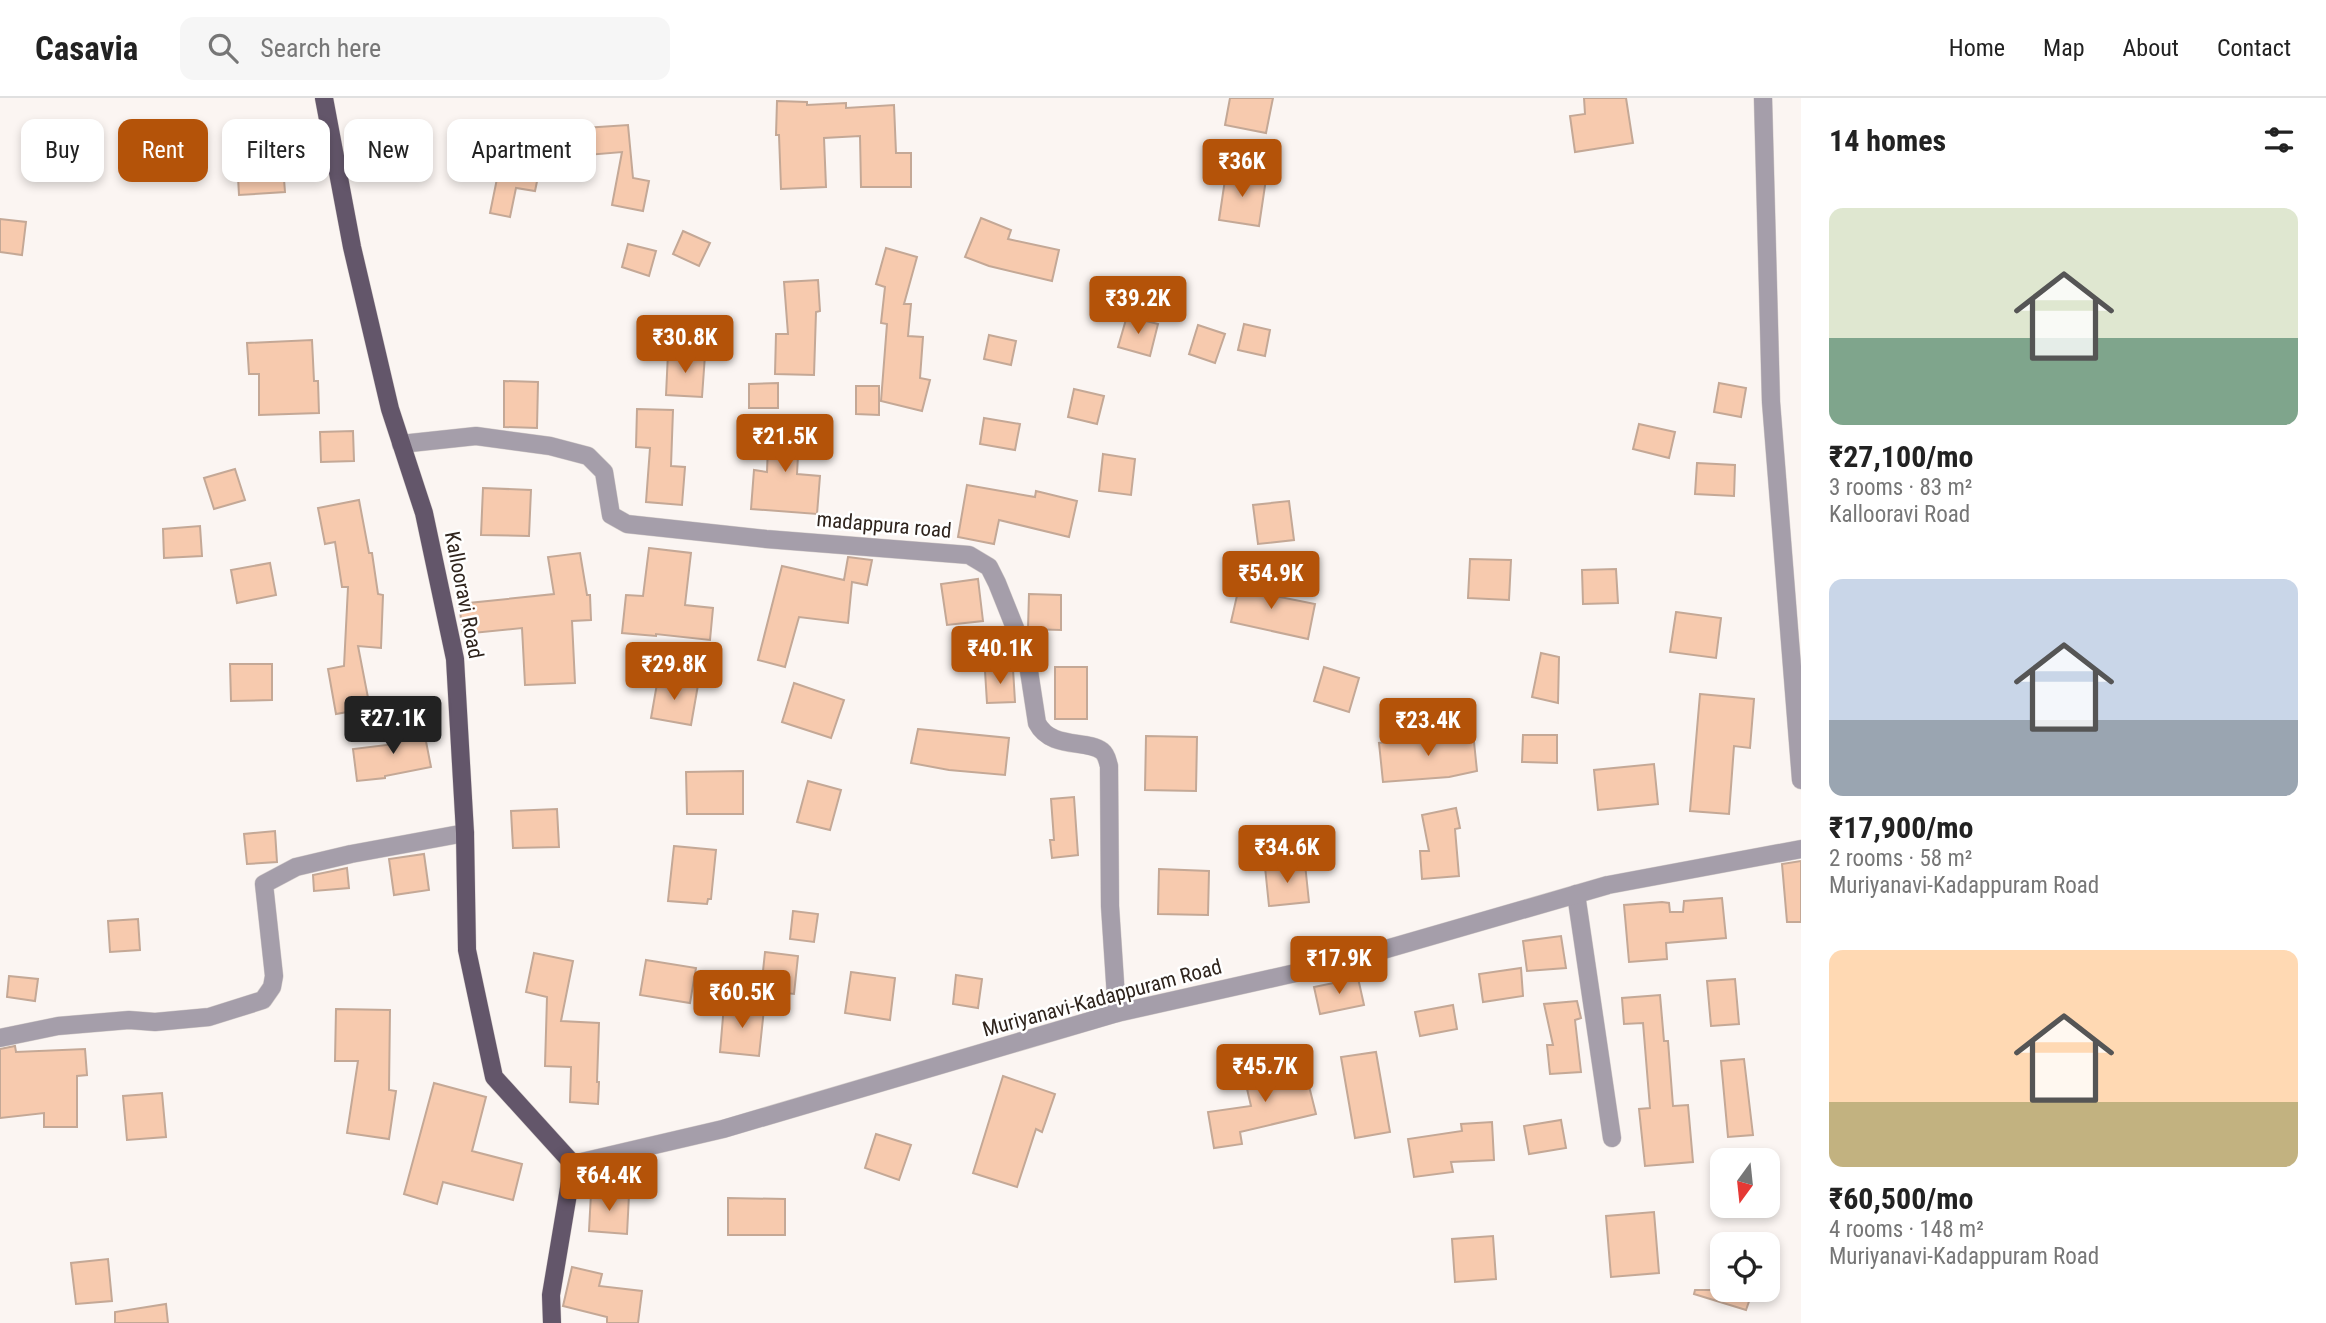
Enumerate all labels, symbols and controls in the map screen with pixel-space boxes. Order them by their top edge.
search box [180,17,670,80]
text: Casavia [35,29,138,68]
icon: search [204,29,242,67]
text: Search here [260,33,381,63]
text: Home [1949,34,2005,62]
text: Map [2043,34,2085,62]
text: About [2123,34,2179,62]
text: Contact [2217,34,2291,62]
chip: Buy [21,119,104,182]
chip: Rent [118,119,208,182]
chip: Filters [222,119,330,182]
chip: New [344,119,433,182]
chip: Apartment [447,119,596,182]
icon: filters [2260,121,2298,159]
text: 14 homes [1829,123,1946,158]
pin: ₹36K [1201,140,1283,199]
text: ₹36K [1219,148,1265,175]
icon: home [2001,253,2127,379]
pin: ₹39.2K [1081,276,1195,336]
text: ₹39.2K [1105,285,1171,312]
pin: ₹30.8K [628,316,742,375]
text: ₹30.8K [652,324,718,351]
pin: ₹21.5K [728,414,842,474]
text: ₹21.5K [752,423,818,450]
text: ₹27,100/mo [1829,439,1973,474]
text: 3 rooms · 83 m² [1829,474,1972,501]
text: Kallooravi Road [1829,501,1970,528]
street label: madappura road [816,507,952,543]
street label: Kallooravi Road [440,529,488,661]
pin: ₹54.9K [1214,552,1328,611]
text: ₹54.9K [1238,560,1304,587]
icon: home [2001,624,2127,750]
pin: ₹40.1K [943,626,1057,686]
text: ₹40.1K [967,635,1033,662]
pin: ₹29.8K [617,642,731,702]
text: ₹29.8K [641,651,707,678]
pin: ₹27.1K [336,696,450,756]
pin: ₹23.4K [1371,698,1485,758]
text: ₹27.1K [360,705,426,732]
text: ₹23.4K [1395,707,1461,734]
text: ₹17,900/mo [1829,810,1973,845]
pin: ₹34.6K [1230,826,1344,885]
text: ₹34.6K [1254,834,1320,861]
text: 2 rooms · 58 m² [1829,845,1972,872]
text: Muriyanavi-Kadappuram Road [1829,872,2099,899]
pin: ₹17.9K [1282,936,1396,996]
text: ₹17.9K [1306,945,1372,972]
street label: Muriyanavi-Kadappuram Road [980,954,1224,1042]
pin: ₹60.5K [685,970,799,1030]
text: ₹60.5K [709,979,775,1006]
icon: home [2001,995,2127,1121]
pin: ₹45.7K [1208,1044,1322,1104]
text: ₹45.7K [1232,1053,1298,1080]
north arrow [1710,1148,1780,1218]
map controls [1710,1148,1780,1302]
pin: ₹64.4K [552,1154,666,1213]
text: ₹64.4K [576,1162,642,1189]
text: ₹60,500/mo [1829,1181,1973,1216]
text: 4 rooms · 148 m² [1829,1216,1984,1243]
button: locate [1710,1232,1780,1302]
text: Muriyanavi-Kadappuram Road [1829,1243,2099,1270]

